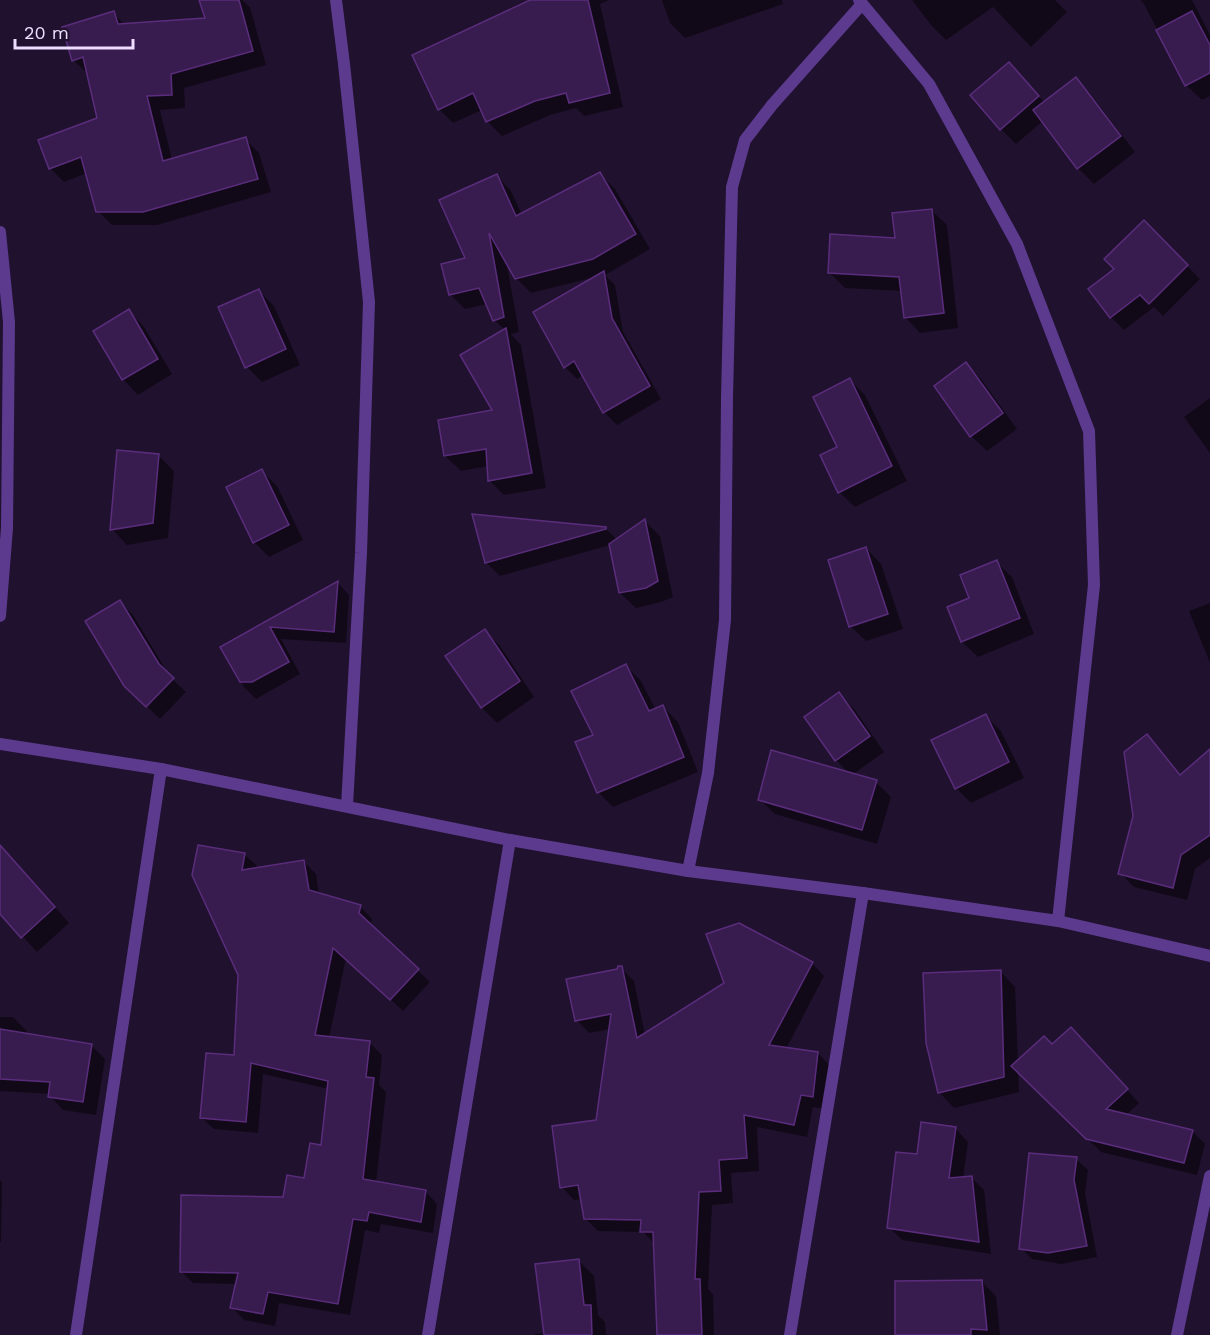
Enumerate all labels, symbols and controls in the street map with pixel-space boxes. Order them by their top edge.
scale bar [15,12,134,50]
text: 20 m [24,22,69,43]

